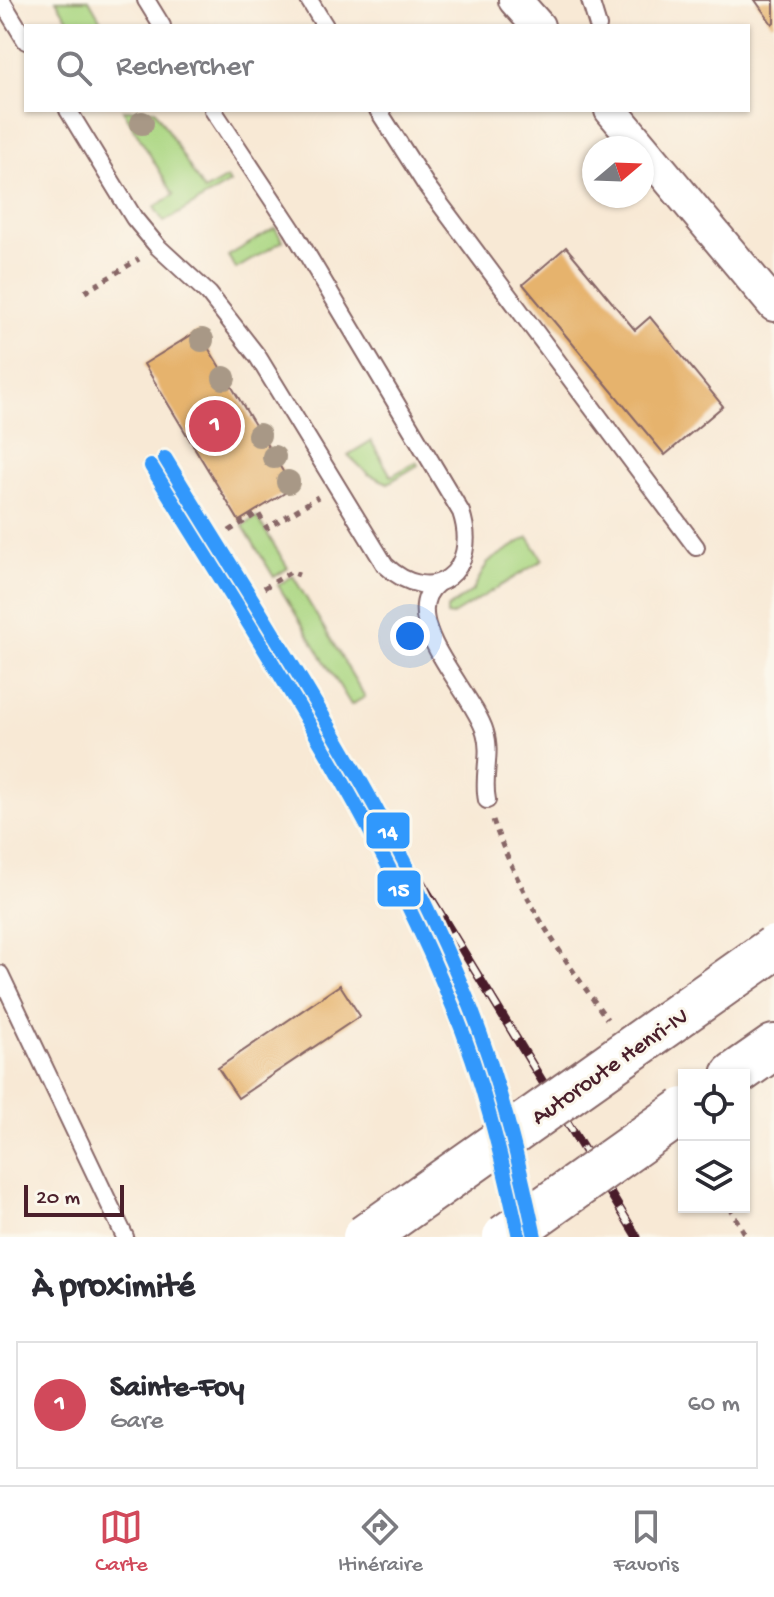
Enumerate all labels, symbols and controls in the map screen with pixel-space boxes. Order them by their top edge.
search box [24,24,750,112]
icon: search [52,46,96,90]
text: Rechercher [116,51,252,86]
north arrow [582,136,654,208]
pin: 1 [189,396,241,456]
your location [390,616,430,656]
line badge: 14 [365,811,411,850]
text: 14 [377,821,398,847]
line badge: 15 [376,869,422,908]
text: 15 [388,879,410,905]
street label: Autoroute Henri-IV [527,1003,695,1133]
map controls [678,1069,750,1213]
button: locate [678,1069,750,1141]
button: layers [678,1141,750,1213]
scale bar [24,1181,124,1217]
text: 20 m [36,1186,80,1212]
text: À proximité [32,1269,195,1309]
text: Sainte-Foy [110,1372,244,1407]
text: 1 [55,1390,65,1421]
text: 60 m [687,1390,740,1421]
text: Gare [110,1407,163,1438]
tab: Carte [95,1505,148,1579]
tab: Itinéraire [338,1505,423,1579]
tab: Favoris [613,1505,679,1579]

